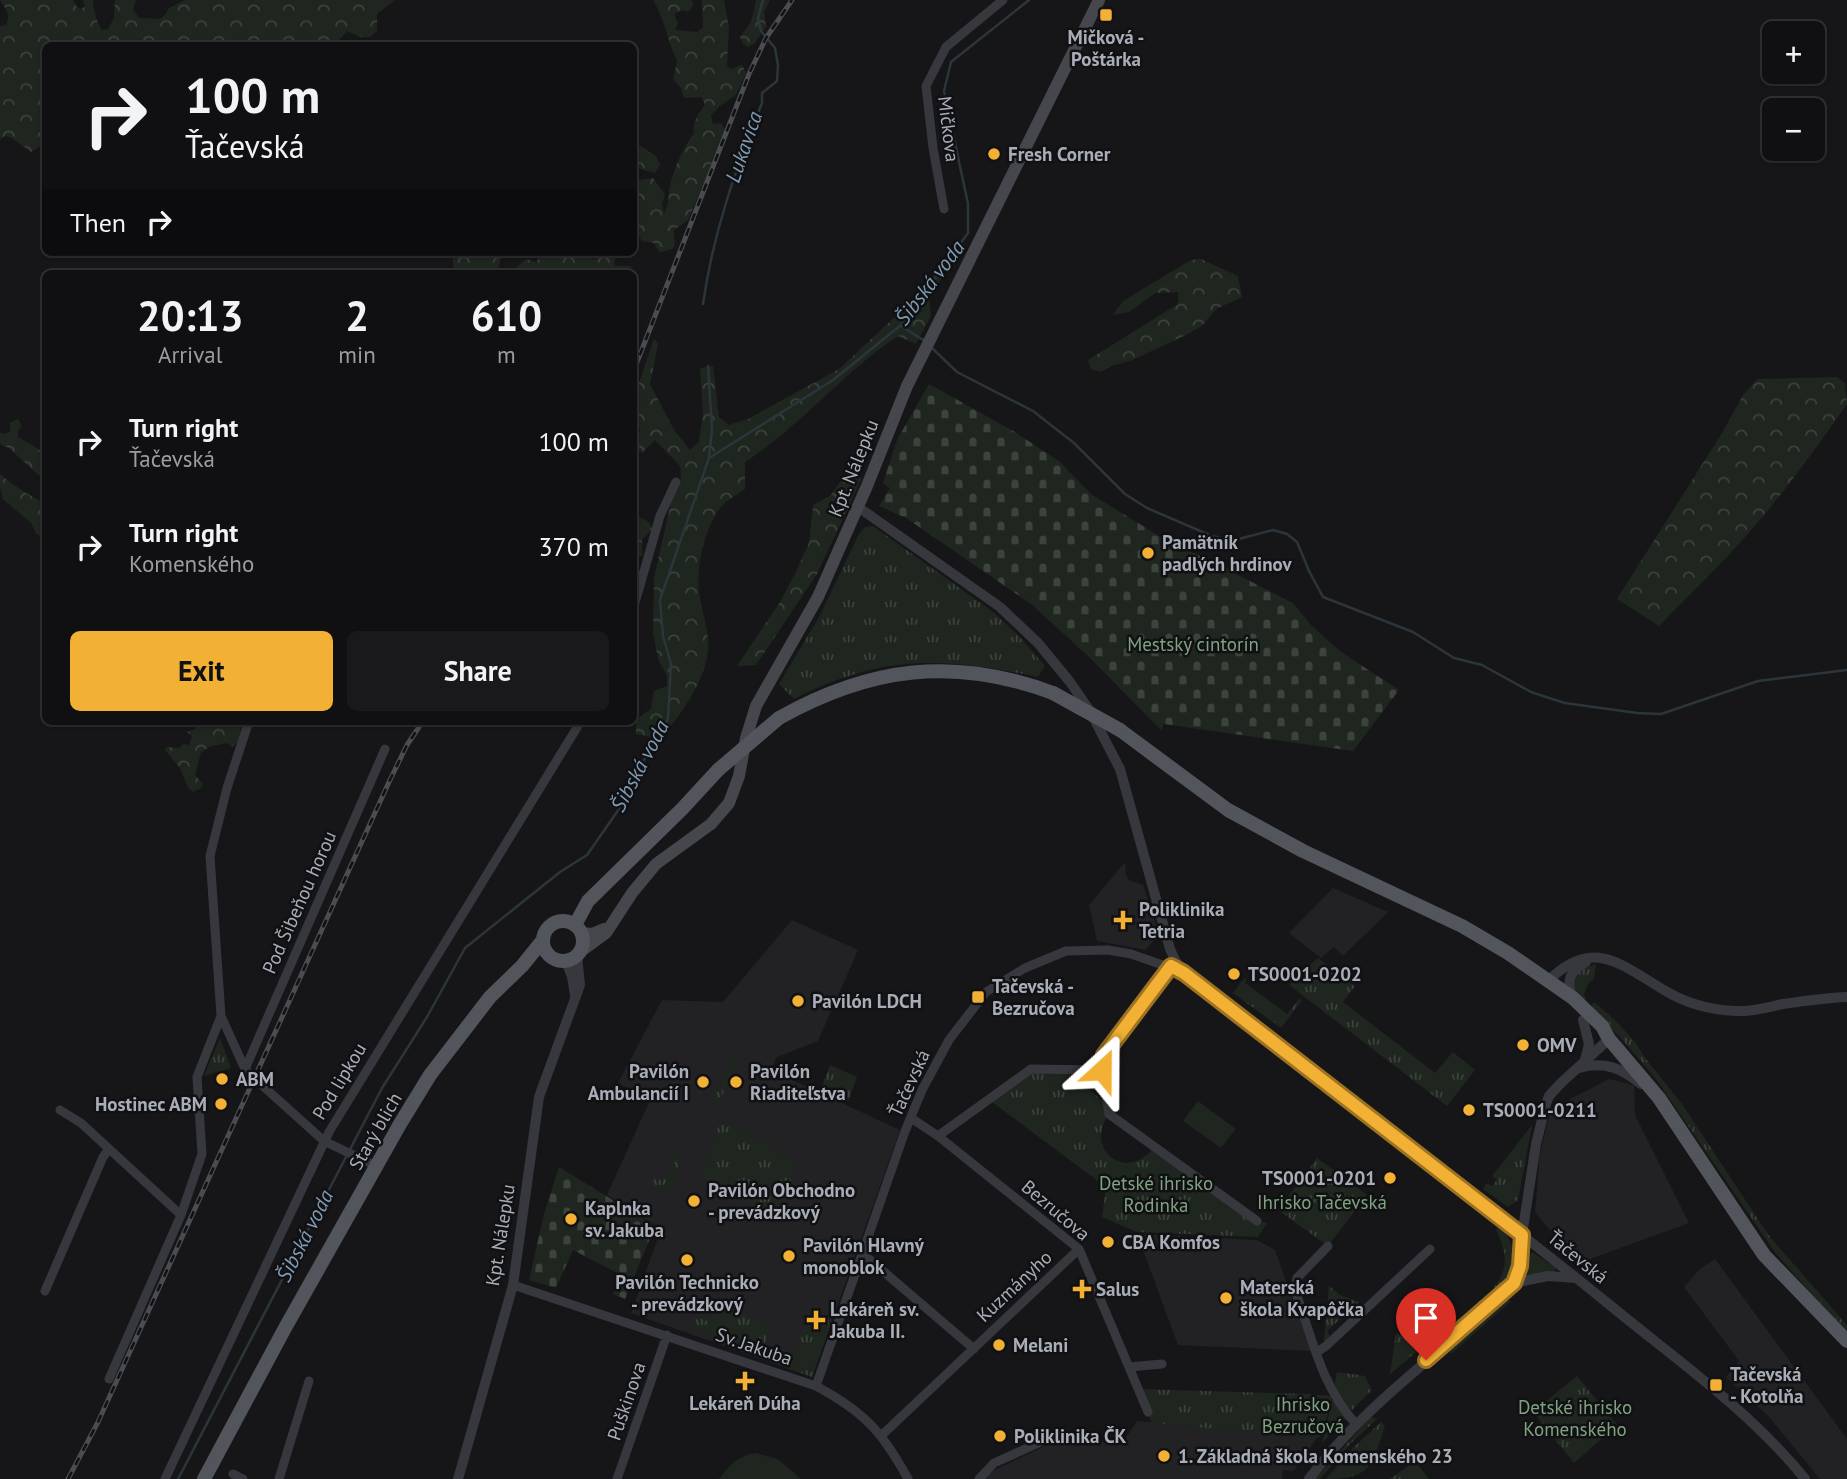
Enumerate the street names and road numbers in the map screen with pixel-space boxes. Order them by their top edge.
street label: Mičkova [933,95,965,163]
street label: Kpt. Nálepku [823,416,883,520]
street label: Pod Šibeňou horou [257,827,341,977]
street label: Pod lipkou [307,1038,371,1124]
street label: Ťačevská [883,1046,935,1120]
street label: Starý blich [343,1088,407,1174]
street label: Bezručova [1017,1174,1095,1246]
street label: Kpt. Nálepku [480,1182,520,1288]
street label: Ťačevská [1543,1225,1613,1289]
street label: Kuzmányho [971,1245,1057,1327]
street label: Sv. Jakuba [713,1322,795,1370]
street label: Puškinova [601,1359,651,1443]

